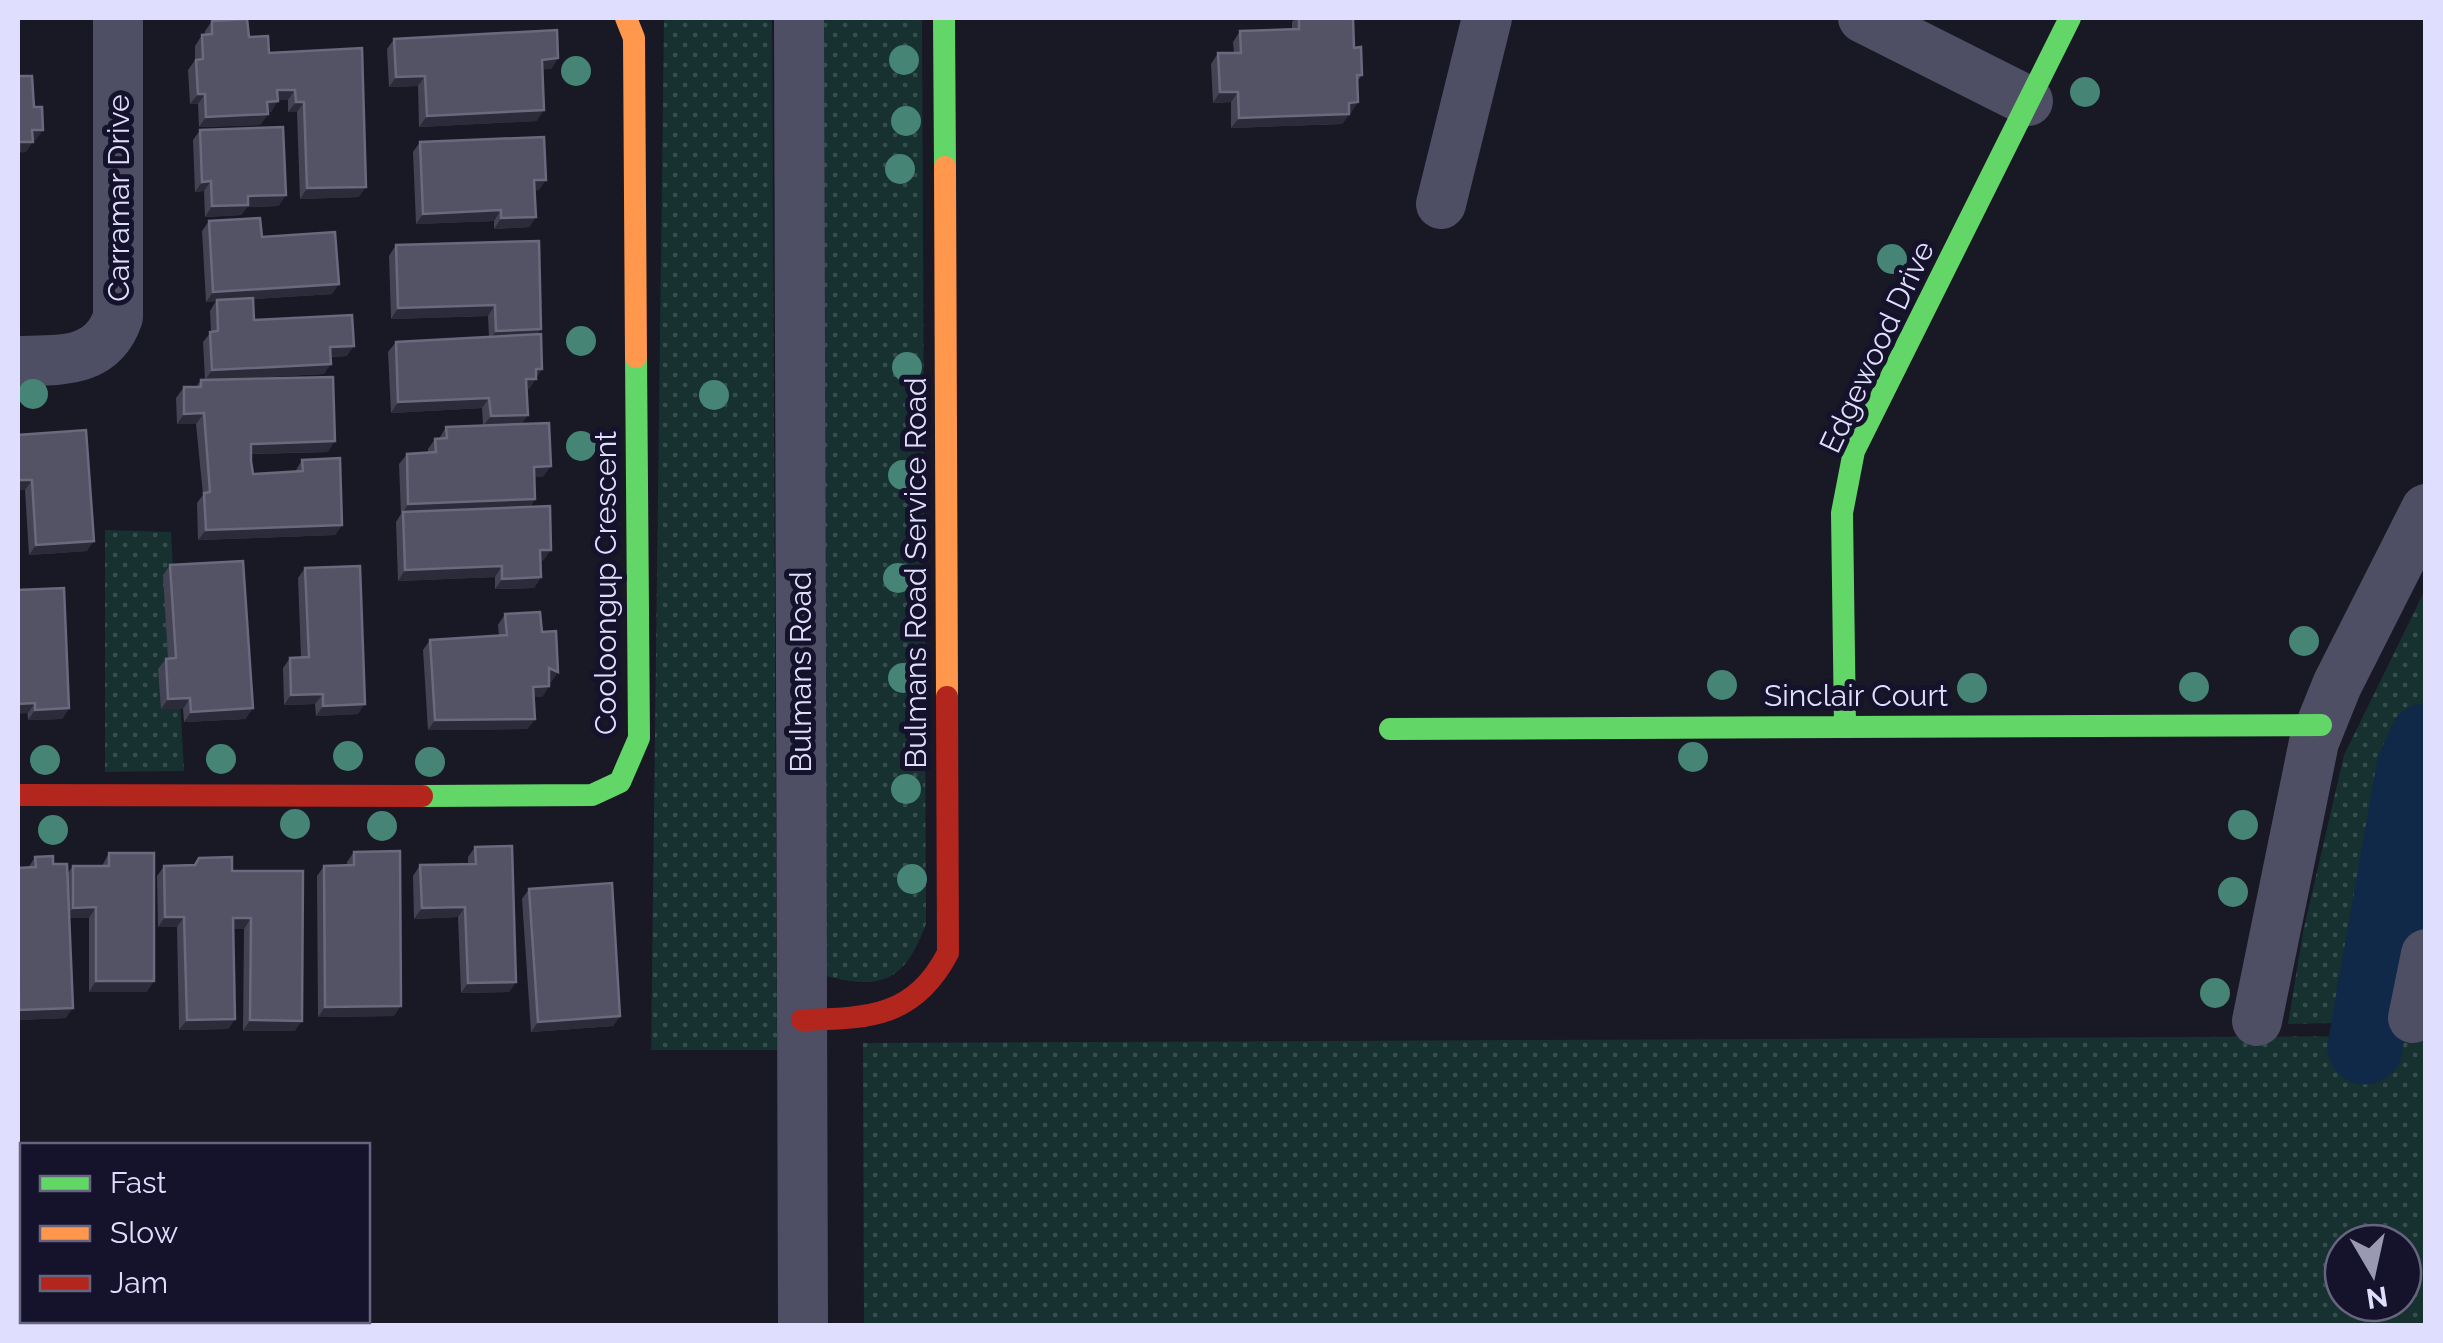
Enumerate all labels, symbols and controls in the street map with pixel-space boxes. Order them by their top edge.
street label: Carramar Drive [101,94,136,302]
street label: Edgewood Drive [1812,235,1941,458]
street label: Bulmans Road Service Road [898,377,933,769]
street label: Cooloongup Crescent [588,431,623,735]
street label: Bulmans Road [783,571,818,773]
street label: Sinclair Court [1764,678,1948,713]
legend [20,1143,370,1323]
text: Fast [110,1165,167,1200]
text: Slow [110,1215,178,1250]
north arrow [2323,1223,2423,1323]
text: Jam [110,1265,168,1300]
text: N [2364,1279,2390,1315]

